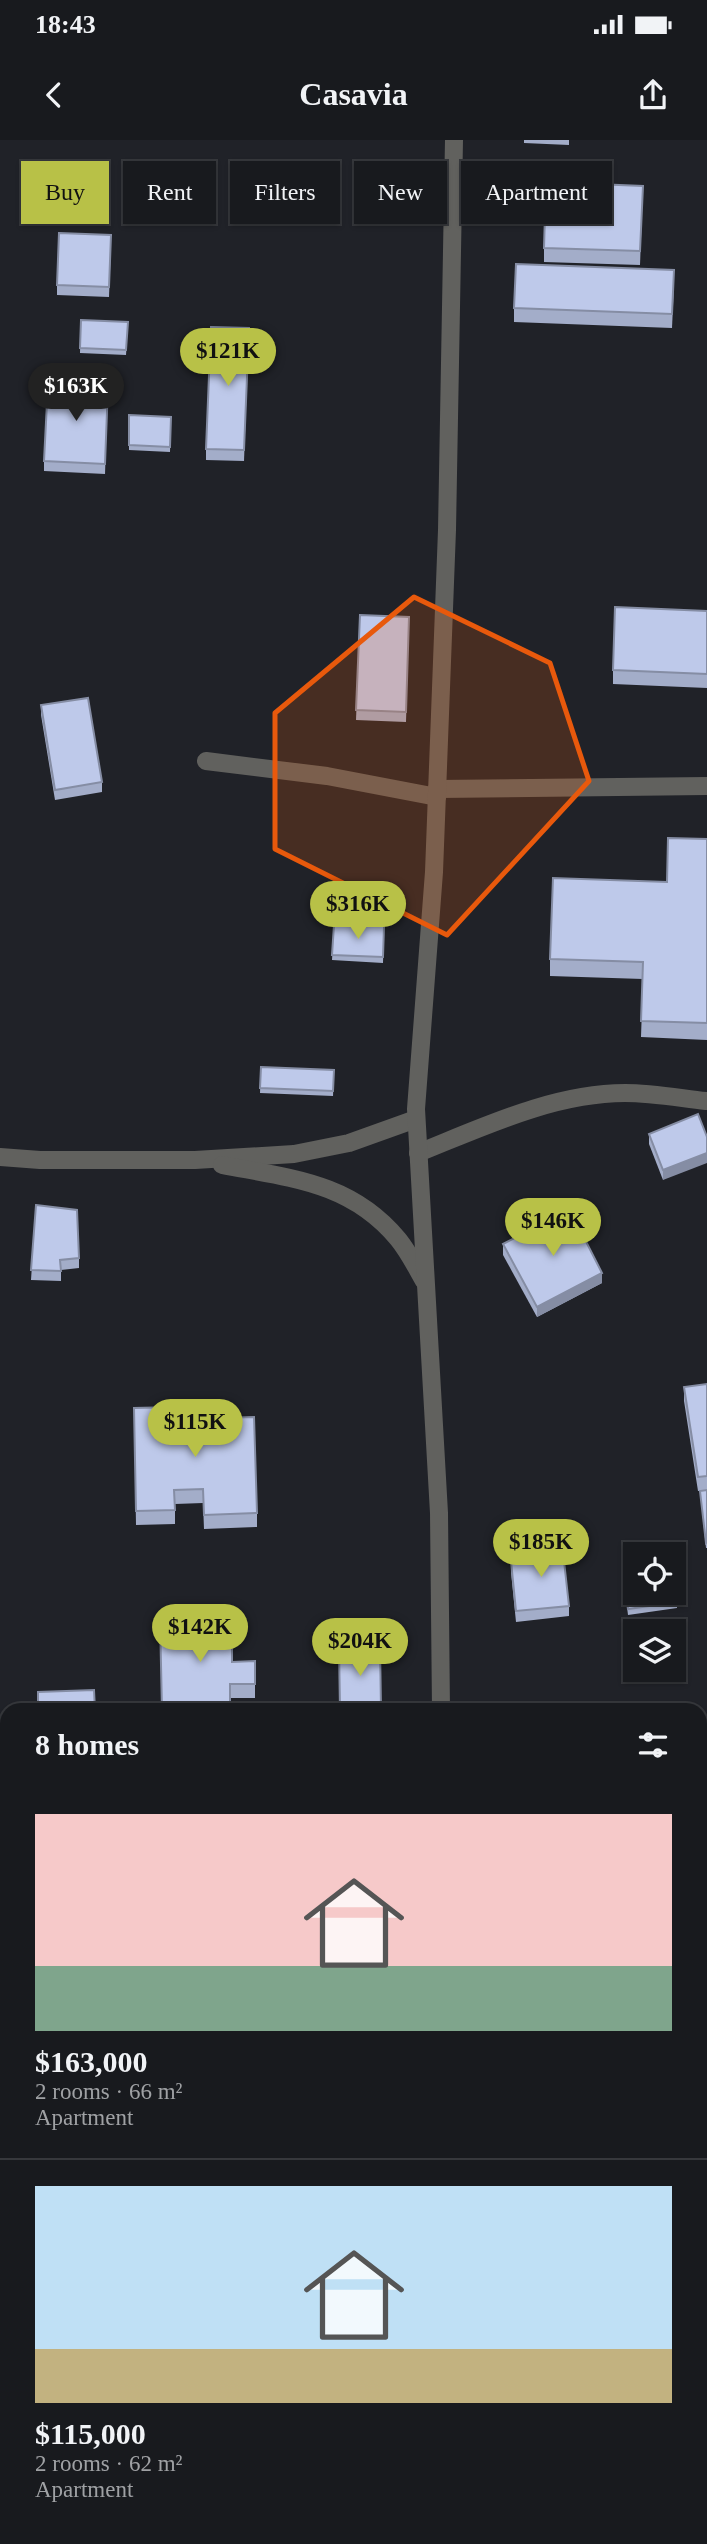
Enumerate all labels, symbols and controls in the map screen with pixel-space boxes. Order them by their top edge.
text: 18:43 [35,10,96,39]
icon: back [35,76,73,114]
text: Casavia [299,76,408,112]
icon: share [634,76,672,114]
chip: Buy [21,161,109,224]
chip: Rent [123,161,216,224]
chip: Filters [230,161,340,224]
chip: New [354,161,447,224]
chip: Apartment [461,161,612,224]
pin: $121K [179,328,277,388]
text: $121K [196,338,260,363]
pin: $163K [27,364,125,423]
text: $163K [44,373,108,398]
pin: $316K [309,882,407,941]
text: $316K [326,891,390,916]
pin: $146K [504,1198,602,1258]
text: $146K [521,1208,585,1233]
pin: $115K [146,1400,244,1459]
text: $115K [164,1409,226,1434]
pin: $185K [492,1520,590,1579]
text: $185K [509,1529,573,1554]
map controls [623,1542,686,1682]
button: locate [623,1542,686,1605]
pin: $142K [151,1604,249,1664]
text: $142K [168,1614,232,1639]
pin: $204K [311,1618,409,1678]
button: layers [623,1619,686,1682]
text: $204K [328,1628,392,1653]
icon: filters [634,1726,672,1764]
text: 8 homes [35,1728,139,1761]
icon: home [291,1860,417,1986]
text: $163,000 [35,2045,148,2078]
text: 2 rooms · 66 m² [35,2079,182,2104]
text: Apartment [35,2105,133,2130]
icon: home [291,2232,417,2358]
text: $115,000 [35,2417,146,2450]
text: 2 rooms · 62 m² [35,2451,182,2476]
text: Apartment [35,2477,133,2502]

